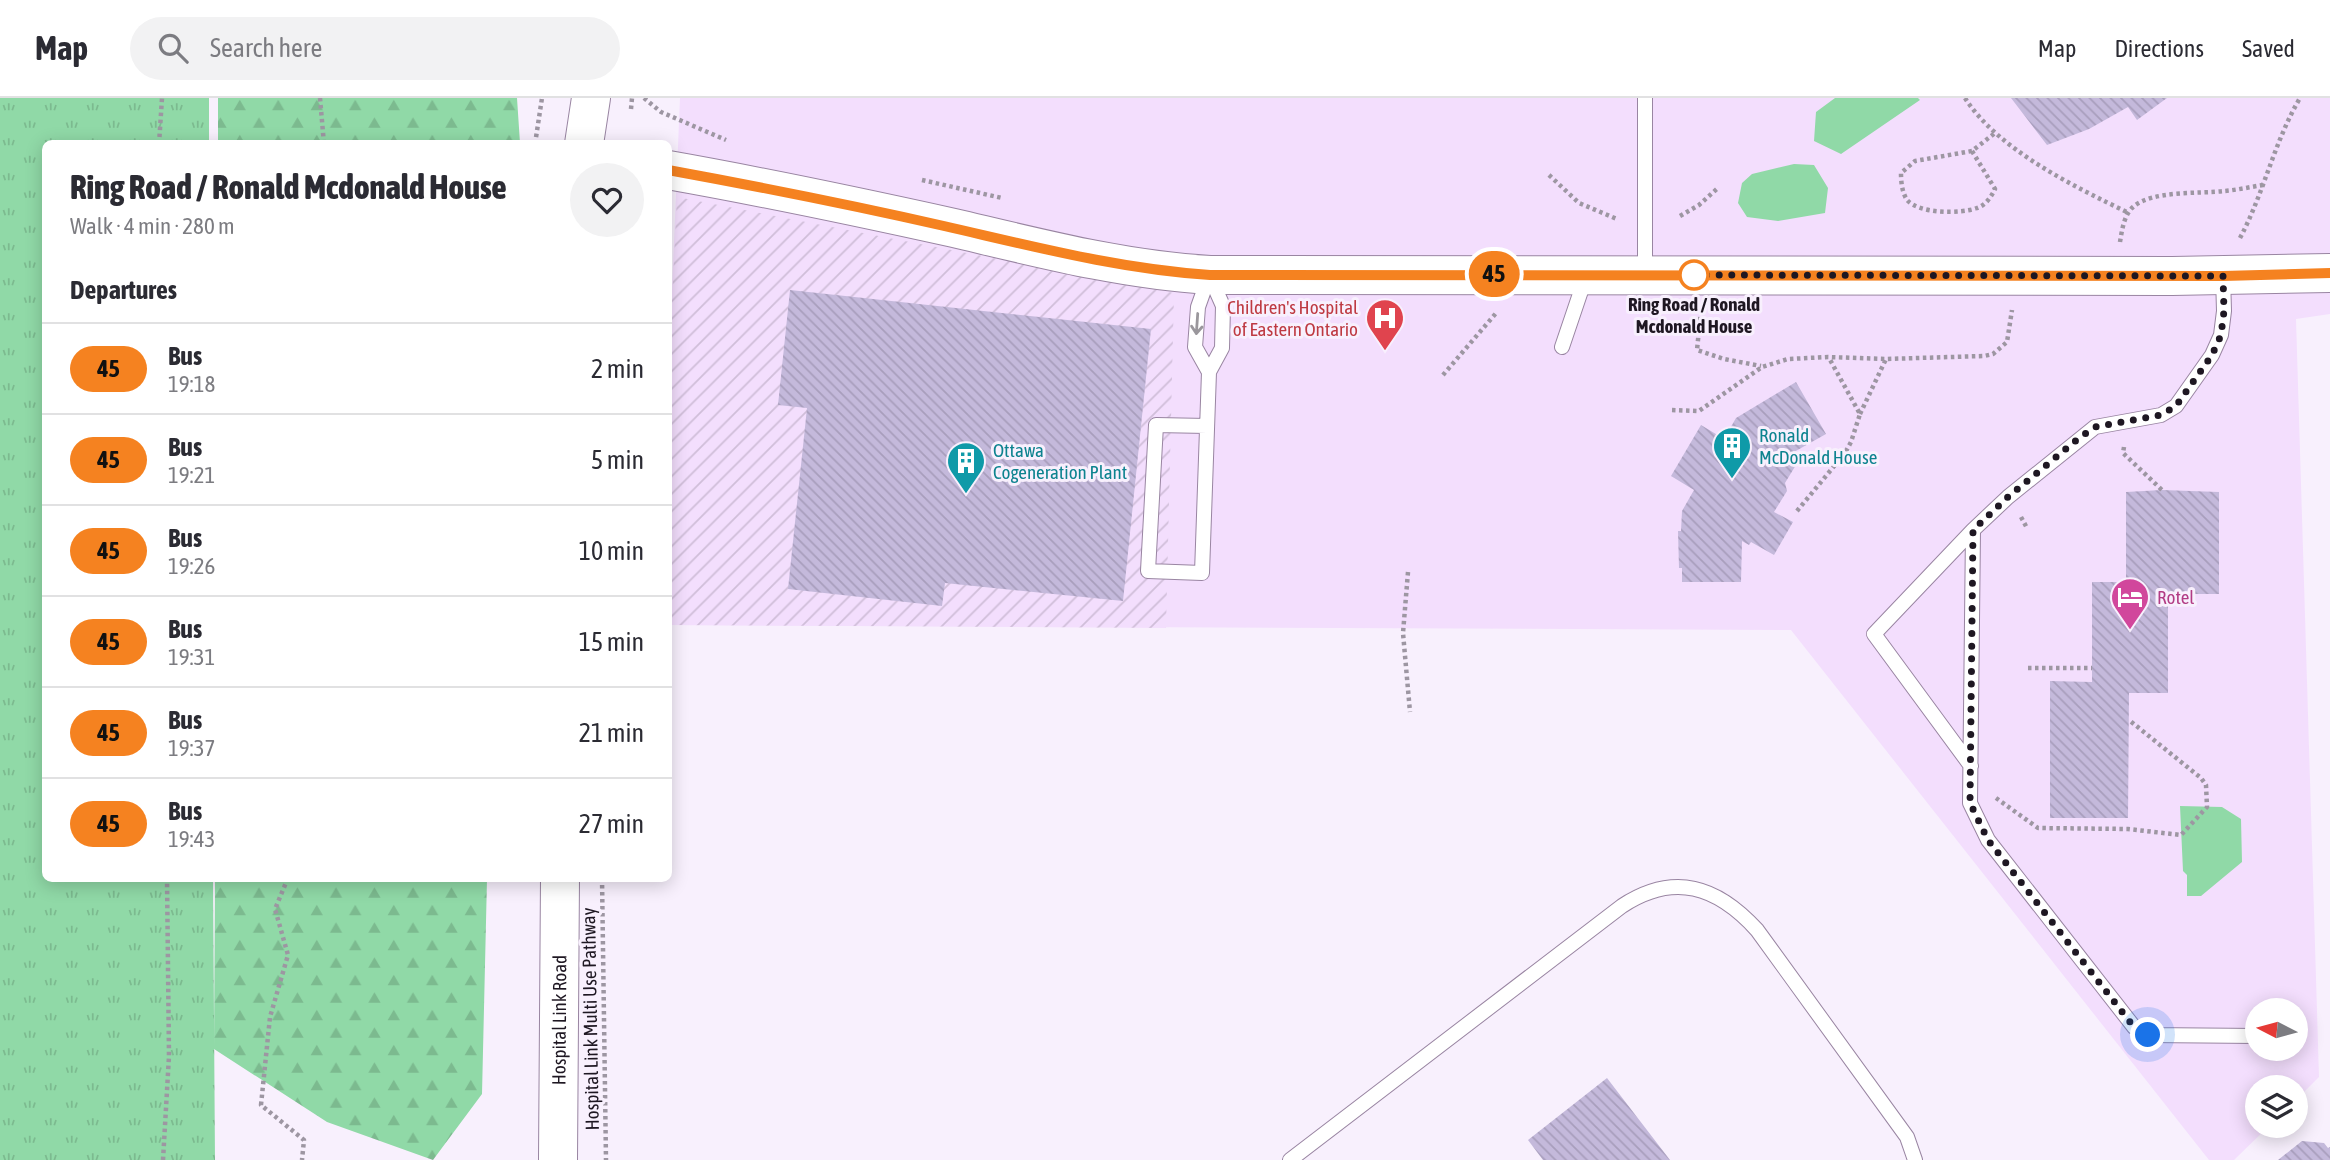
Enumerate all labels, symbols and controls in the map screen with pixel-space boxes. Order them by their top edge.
search box [130,17,620,80]
text: Map [35,29,88,67]
icon: search [154,29,192,67]
text: Search here [210,33,322,63]
text: Map [2038,35,2076,62]
text: Directions [2114,35,2204,62]
text: Saved [2242,35,2295,62]
button: heart [570,163,644,237]
text: Ring Road / Ronald Mcdonald House [70,168,507,206]
text: Walk · 4 min · 280 m [70,213,234,239]
line badge: 45 [1462,251,1526,297]
text: 45 [1483,260,1505,287]
marker: Ring Road / Ronald Mcdonald House [1679,260,1709,290]
text: Departures [70,275,177,305]
place label: Ring Road / Ronald Mcdonald House [1628,293,1760,337]
place label: Children's Hospital of Eastern Ontario [1227,296,1358,340]
hospital icon: Children's Hospital of Eastern Ontario [1364,297,1406,352]
one-way arrow [1190,312,1203,335]
text: Bus [168,341,202,371]
text: 2 min [591,354,644,384]
text: 45 [97,355,120,382]
text: 19:18 [168,371,215,397]
place label: Ronald McDonald House [1759,424,1877,468]
building icon: Ronald McDonald House [1711,425,1753,480]
text: Bus [168,432,202,462]
place label: Ottawa Cogeneration Plant [993,439,1127,483]
building icon: Ottawa Cogeneration Plant [945,440,987,495]
text: 5 min [591,445,644,475]
text: 45 [97,446,120,473]
text: 19:21 [168,462,215,488]
text: Bus [168,523,202,553]
text: 10 min [579,536,644,566]
text: 45 [97,537,120,564]
text: 19:26 [168,553,215,579]
hotel icon: Rotel [2109,576,2151,631]
place label: Rotel [2157,586,2194,608]
text: Bus [168,614,202,644]
text: 15 min [579,627,644,657]
text: 45 [97,628,120,655]
text: 19:31 [168,644,215,670]
text: Bus [168,705,202,735]
text: 21 min [579,718,644,748]
text: 45 [97,719,120,746]
text: 19:37 [168,735,215,761]
text: Bus [168,796,202,826]
text: 27 min [579,809,644,839]
text: 45 [97,810,120,837]
text: 19:43 [168,826,215,852]
street label: Hospital Link Multi Use Pathway [577,907,603,1131]
street label: Hospital Link Road [548,955,570,1085]
north arrow [2245,998,2308,1060]
map controls [2245,998,2308,1138]
your location [2130,1017,2165,1052]
button: layers [2245,1075,2308,1138]

